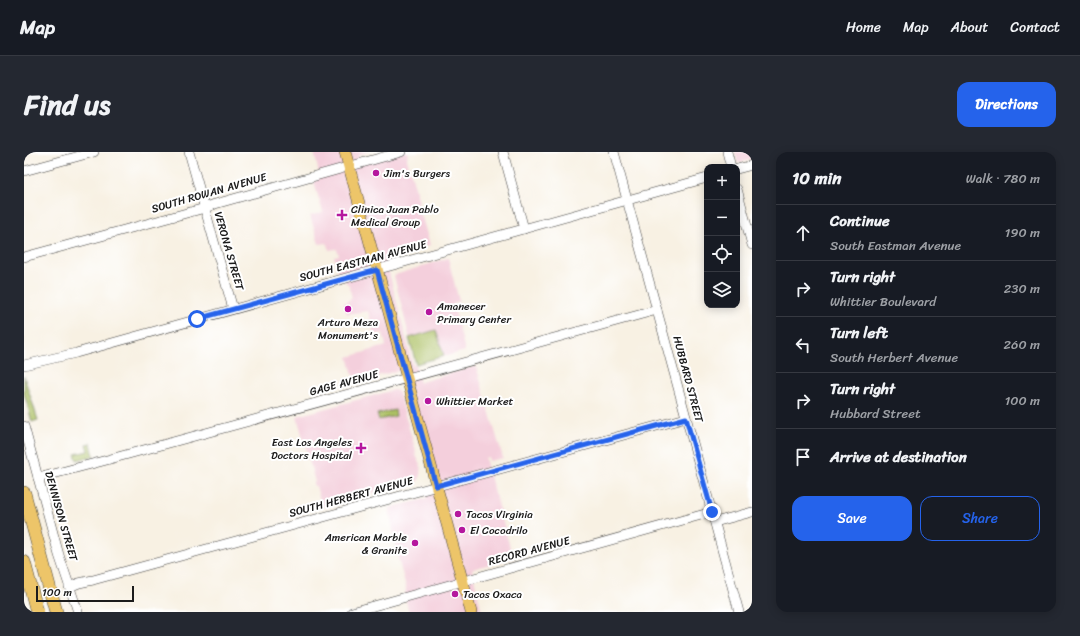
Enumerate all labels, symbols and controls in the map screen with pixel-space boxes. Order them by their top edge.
text: Map [20,11,55,44]
text: Home [846,15,881,40]
text: Map [903,15,929,40]
text: About [951,15,988,40]
text: Contact [1010,15,1060,40]
text: Find us [24,80,111,129]
button: Directions [957,82,1056,127]
text: 10 min [792,163,841,193]
place label: Jim's Burgers [383,164,451,183]
map controls [704,164,740,308]
button: + [704,164,740,200]
street label: SOUTH ROWAN AVENUE [149,167,270,219]
text: Walk · 780 m [966,167,1040,190]
marker: Jim's Burgers [371,168,381,178]
place label: Clinica Juan Pablo Medical Group [351,200,439,232]
button: − [704,200,740,236]
text: Continue [830,208,890,234]
street label: VERONA STREET [209,209,250,293]
marker: Clinica Juan Pablo Medical Group [336,209,348,221]
text: 190 m [1005,221,1040,244]
icon: ahead [792,222,814,244]
text: South Eastman Avenue [830,234,961,257]
street label: SOUTH EASTMAN AVENUE [297,235,430,287]
button: locate [704,236,740,272]
text: Turn right [830,264,895,290]
button: layers [704,272,740,308]
text: 230 m [1004,277,1040,300]
icon: right [792,278,814,300]
text: Whittier Boulevard [830,290,936,313]
place label: Amanecer Primary Center [436,297,512,329]
marker: Arturo Meza Monument's [343,304,353,314]
marker: Amanecer Primary Center [424,307,434,317]
route start [188,310,206,328]
place label: Arturo Meza Monument's [317,313,379,345]
text: Turn left [830,320,888,346]
text: 260 m [1004,333,1040,356]
street label: HUBBARD STREET [667,334,709,425]
icon: left [792,334,814,356]
text: South Herbert Avenue [830,346,958,369]
street label: GAGE AVENUE [307,364,381,401]
text: Turn right [830,376,895,402]
text: 100 m [1005,389,1040,412]
icon: right [792,390,814,412]
place label: Whittier Market [436,392,514,411]
marker: Whittier Market [423,396,433,406]
text: Hubbard Street [830,402,921,425]
place label: East Los Angeles Doctors Hospital [271,433,353,465]
marker: East Los Angeles Doctors Hospital [355,442,367,454]
text: Arrive at destination [830,444,967,470]
icon: arrive [792,446,814,468]
street label: DENNISON STREET [39,469,83,564]
street label: SOUTH HERBERT AVENUE [287,471,416,523]
button: Save [792,496,912,541]
button: Share [920,496,1040,541]
route end [703,503,721,521]
place label: Tacos Virginia [466,505,533,524]
marker: Tacos Virginia [453,509,463,519]
place label: El Cocodrilo [470,521,528,540]
marker: El Cocodrilo [457,525,467,535]
place label: American Marble & Granite [324,528,408,560]
street label: RECORD AVENUE [486,531,573,571]
marker: American Marble & Granite [410,538,420,548]
text: 100 m [42,583,72,602]
scale bar [36,584,134,603]
place label: Tacos Oxaca [463,585,522,604]
marker: Tacos Oxaca [450,589,460,599]

